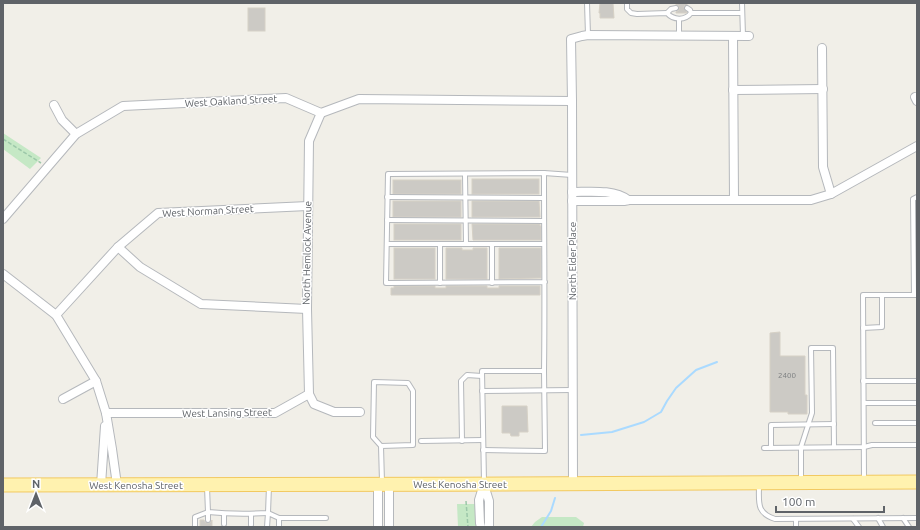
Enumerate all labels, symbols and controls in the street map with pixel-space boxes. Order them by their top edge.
street label: West Oakland Street [184,93,278,109]
street label: North Hemlock Avenue [301,201,313,305]
street label: West Norman Street [162,203,254,219]
street label: North Elder Place [567,222,578,300]
house number: 2400 [778,371,797,380]
street label: West Lansing Street [182,407,272,419]
north arrow [16,474,56,514]
text: N [32,478,40,490]
street label: West Kenosha Street [413,479,507,490]
street label: West Kenosha Street [89,480,183,491]
scale bar [776,488,884,514]
text: 100 m [782,495,815,508]

